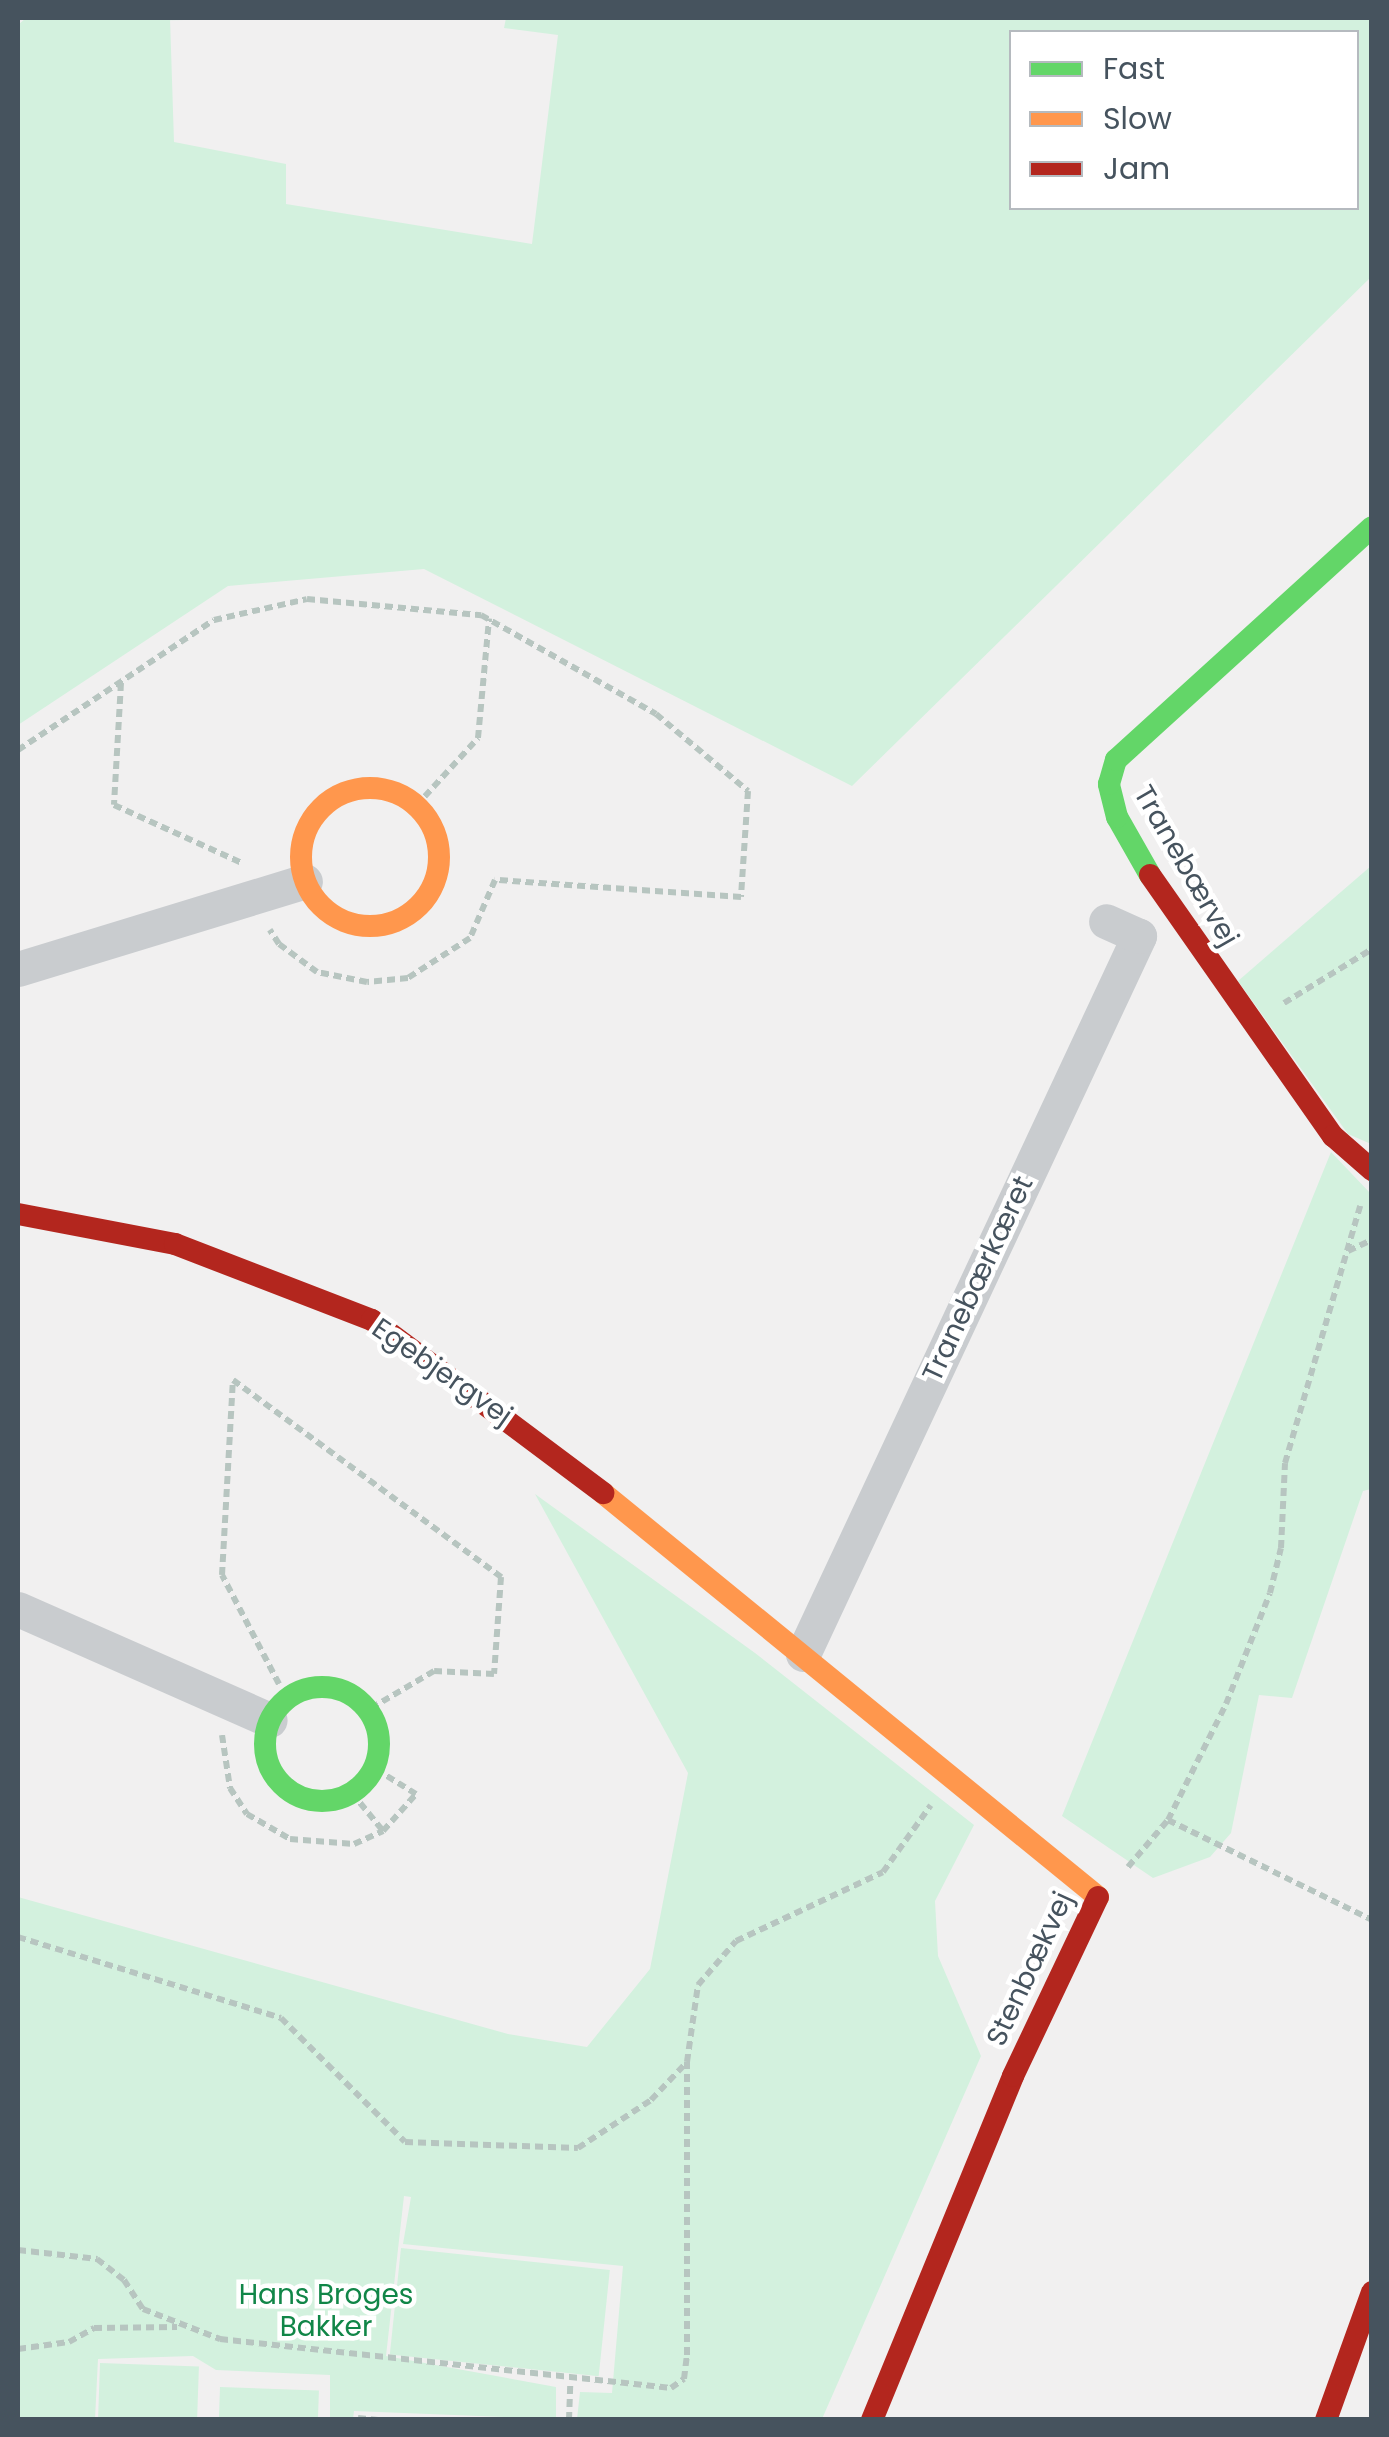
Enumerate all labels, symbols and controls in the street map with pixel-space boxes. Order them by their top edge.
legend [1009,30,1359,210]
text: Fast [1103,47,1165,90]
text: Slow [1103,97,1172,140]
text: Jam [1103,147,1170,190]
street label: Tranebærvej [1126,780,1246,952]
street label: Tranebærkæret [916,1171,1040,1387]
street label: Egebjergvej [365,1311,519,1433]
street label: Stenbækvej [980,1887,1080,2051]
park label: Hans Broges Bakker [239,2278,413,2344]

